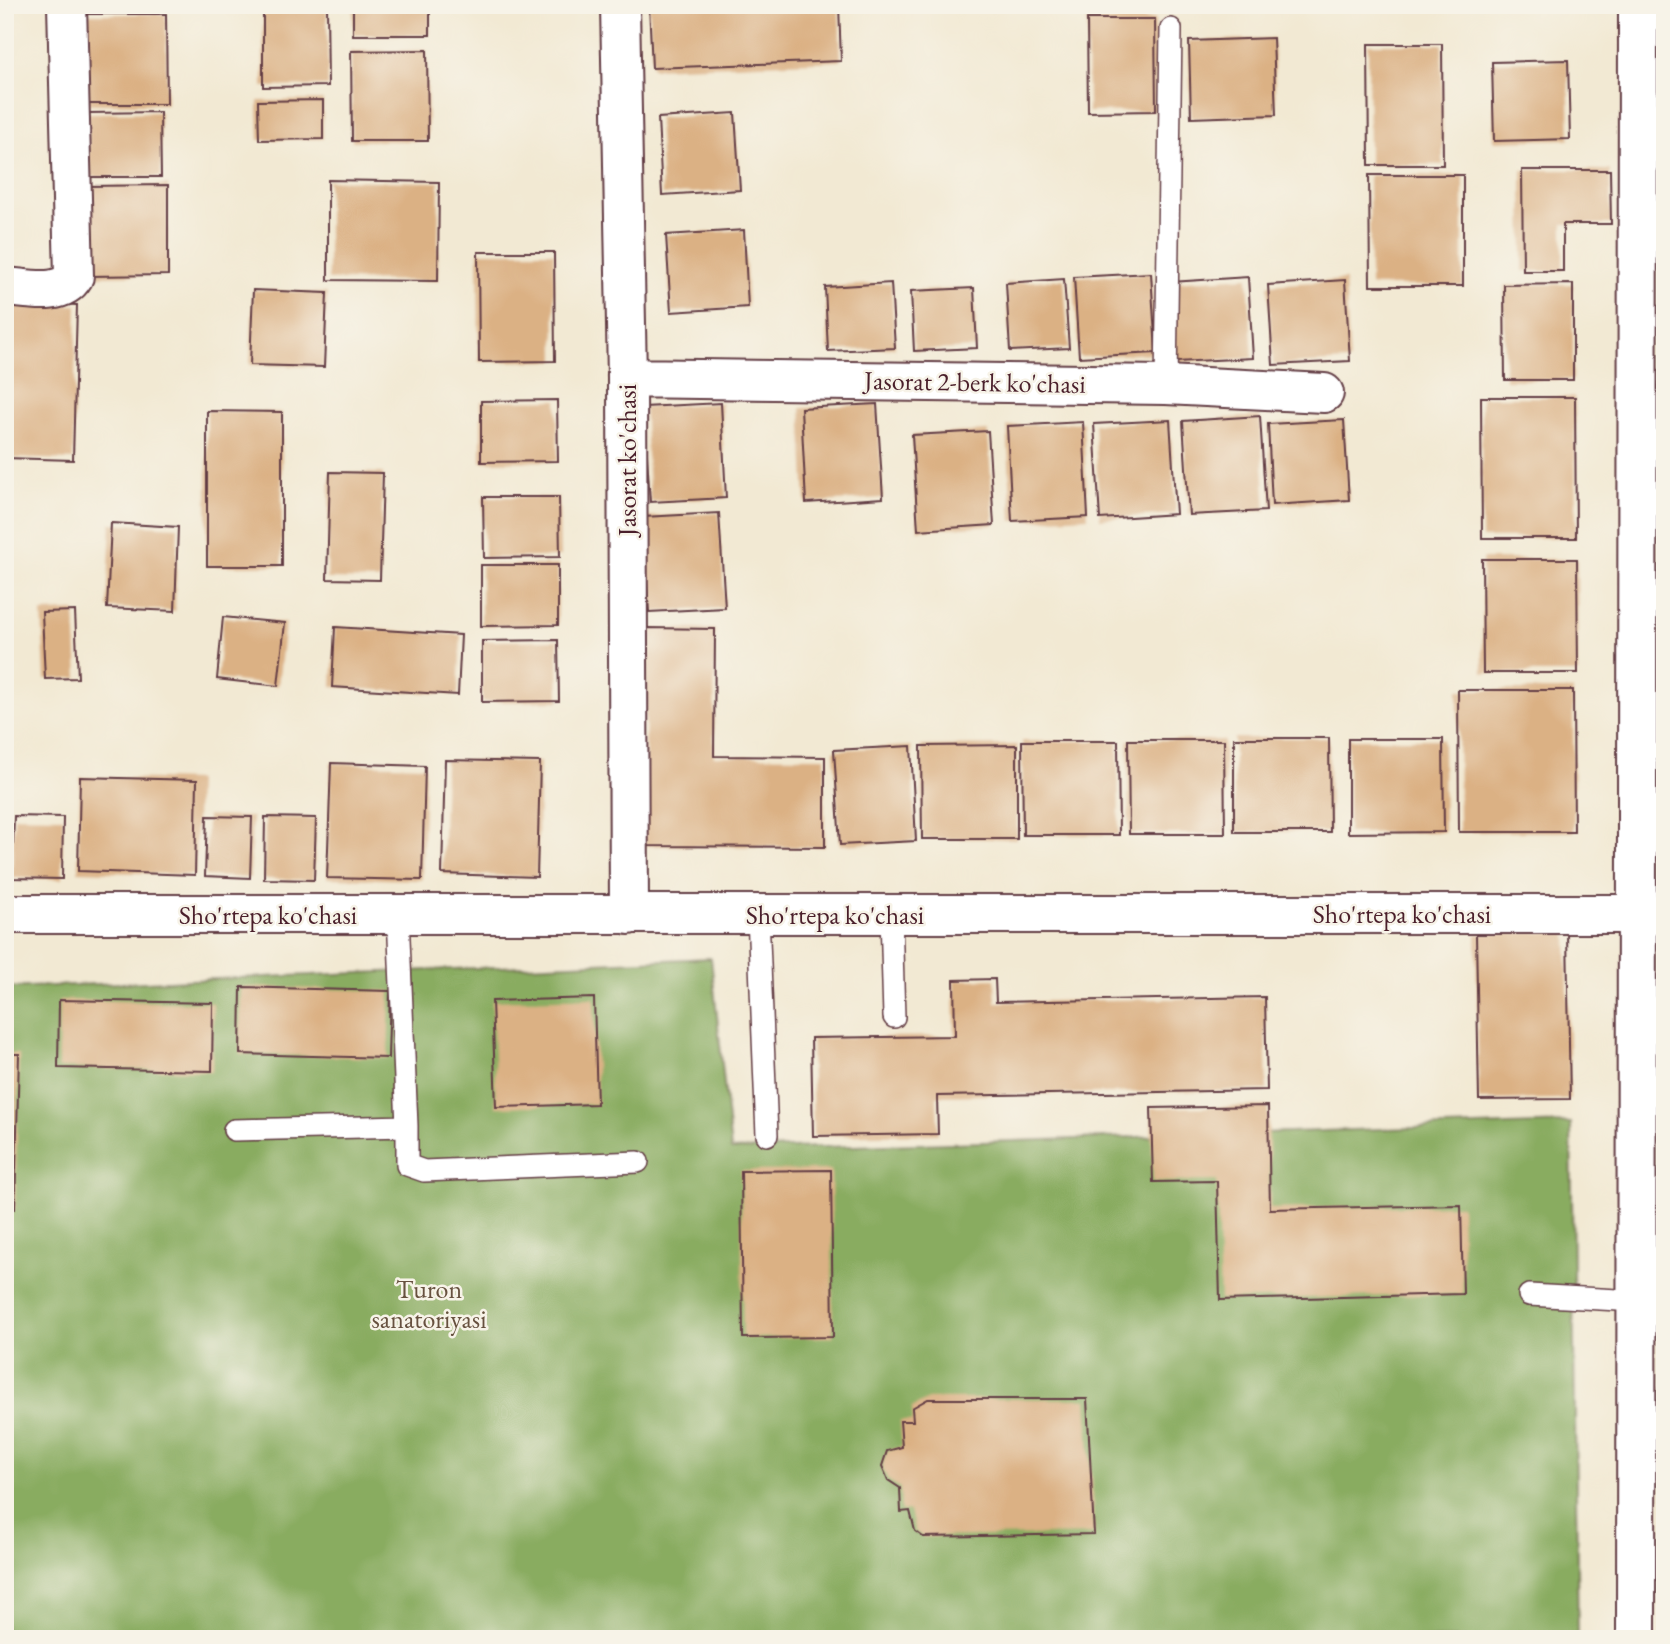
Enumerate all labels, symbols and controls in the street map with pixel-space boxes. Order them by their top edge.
street label: Jasorat 2-berk ko'chasi [862,363,1086,401]
street label: Jasorat ko'chasi [610,384,644,538]
street label: Sho'rtepa ko'chasi [1313,897,1491,931]
street label: Sho'rtepa ko'chasi [179,898,357,932]
street label: Sho'rtepa ko'chasi [746,898,924,932]
park label: Turon sanatoriyasi [371,1272,487,1336]

